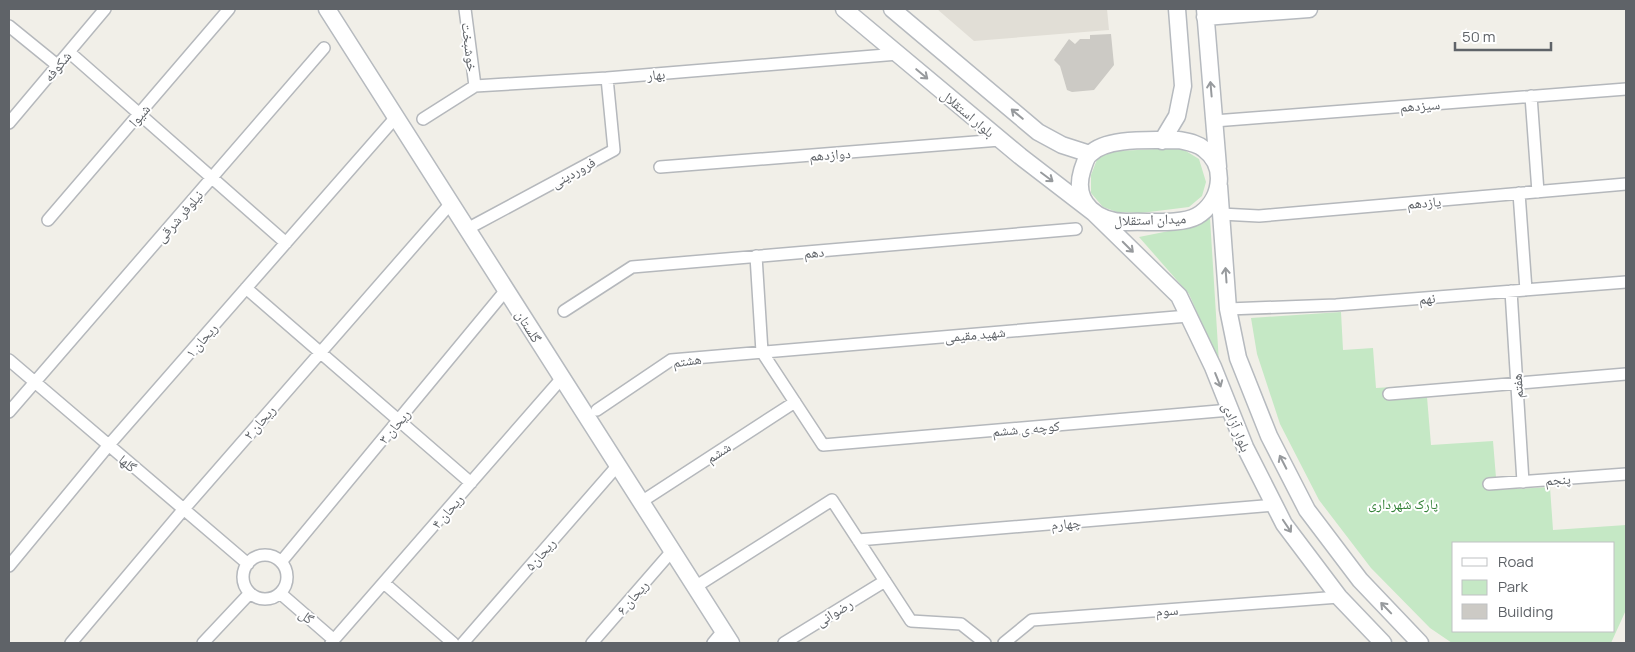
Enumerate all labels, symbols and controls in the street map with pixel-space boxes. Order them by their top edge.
scale bar [1455,20,1551,52]
street label: خوشبخت [458,21,482,73]
text: 50 m [1462,26,1496,47]
street label: شکوفه [39,47,75,85]
street label: بهار [645,64,666,84]
one-way arrow [915,68,928,79]
one-way arrow [1207,81,1216,97]
street label: بلوار استقلال [937,85,999,141]
street label: سیزدهم [1399,94,1441,117]
street label: شیوا [124,100,154,130]
one-way arrow [1011,109,1024,120]
street label: دوازدهم [809,143,852,166]
street label: فروردینی [547,152,599,192]
one-way arrow [1040,172,1053,183]
street label: نیلوفر شرقی [151,186,207,246]
street label: یازدهم [1406,191,1442,214]
street label: میدان استقلال [1114,208,1186,230]
one-way arrow [1122,241,1135,253]
street label: دهم [803,242,825,263]
one-way arrow [1221,267,1230,283]
street label: نهم [1418,288,1436,309]
street label: گلستان [512,306,547,346]
street label: ریحان ۱ [181,319,221,361]
street label: شهید مقیمی [944,322,1006,346]
street label: هشتم [671,349,703,372]
one-way arrow [1213,372,1223,387]
street label: هفتم [1507,373,1528,399]
street label: بلوار آزادی [1218,399,1256,455]
street label: ریحان ۲ [239,401,279,443]
street label: ریحان ۳ [374,404,414,448]
street label: کوچه ی ششم [991,416,1061,441]
street label: ششم [702,437,735,468]
street label: گلها [115,450,141,476]
one-way arrow [1278,455,1287,470]
street label: پنجم [1545,469,1572,490]
street label: ریحان ۴ [427,490,467,532]
park label: پارک شهرداری [1368,494,1438,513]
street label: چهارم [1050,512,1082,535]
one-way arrow [1282,519,1292,533]
street label: ریحان۵ [521,534,559,574]
legend [1452,542,1615,632]
text: Road [1498,551,1534,572]
street label: ریحان ۶ [612,576,652,618]
text: Park [1498,576,1528,597]
street label: رضوانی [812,594,856,630]
street label: سوم [1155,600,1179,621]
text: Building [1498,601,1553,622]
one-way arrow [1380,602,1392,614]
street label: گل [295,604,319,628]

